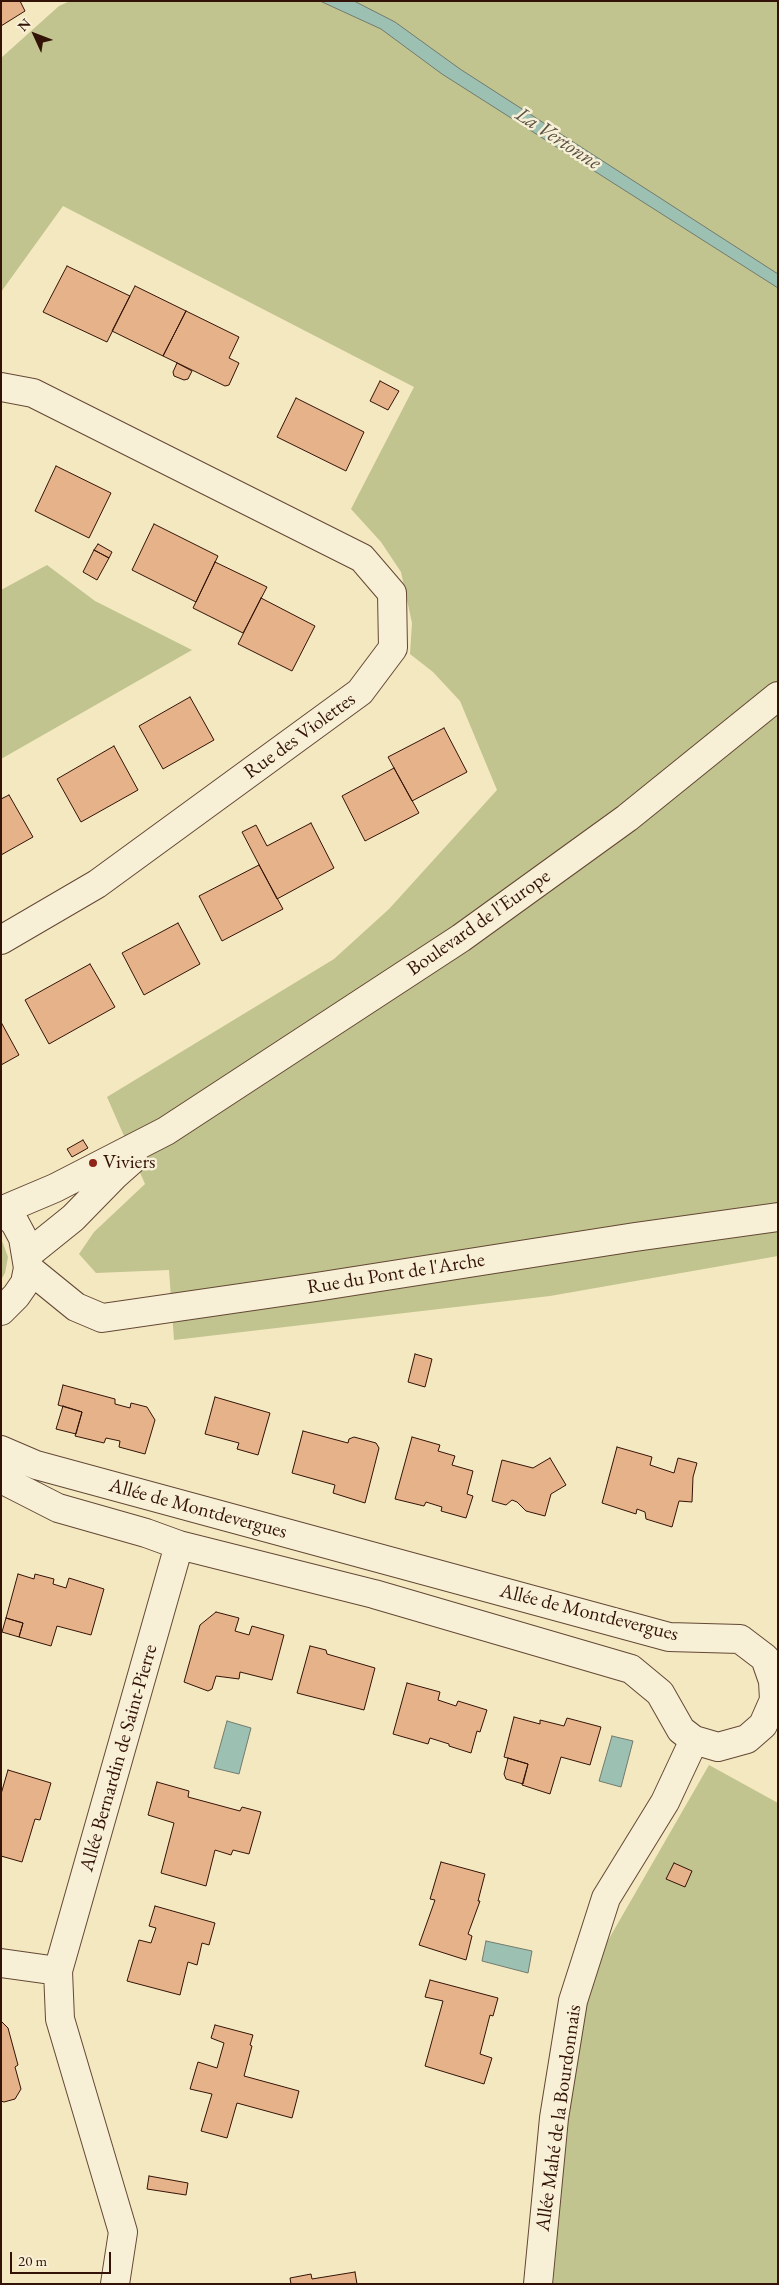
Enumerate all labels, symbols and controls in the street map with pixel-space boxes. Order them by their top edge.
north arrow [10,10,60,60]
text: N [14,14,34,35]
water label: La Vertonne [511,102,605,176]
street label: Rue des Violettes [240,688,360,784]
street label: Boulevard de l'Europe [403,865,555,981]
place label: Viviers [103,1151,156,1175]
marker: Viviers [87,1157,99,1169]
street label: Rue du Pont de l'Arche [305,1248,487,1300]
street label: Allée de Montdevergues [106,1474,290,1544]
street label: Allée de Montdevergues [497,1579,681,1647]
street label: Allée Bernardin de Saint-Pierre [75,1642,163,1874]
street label: Allée Mahé de la Bourdonnais [531,2003,587,2233]
scale bar [12,2242,114,2274]
text: 20 m [18,2251,47,2270]

